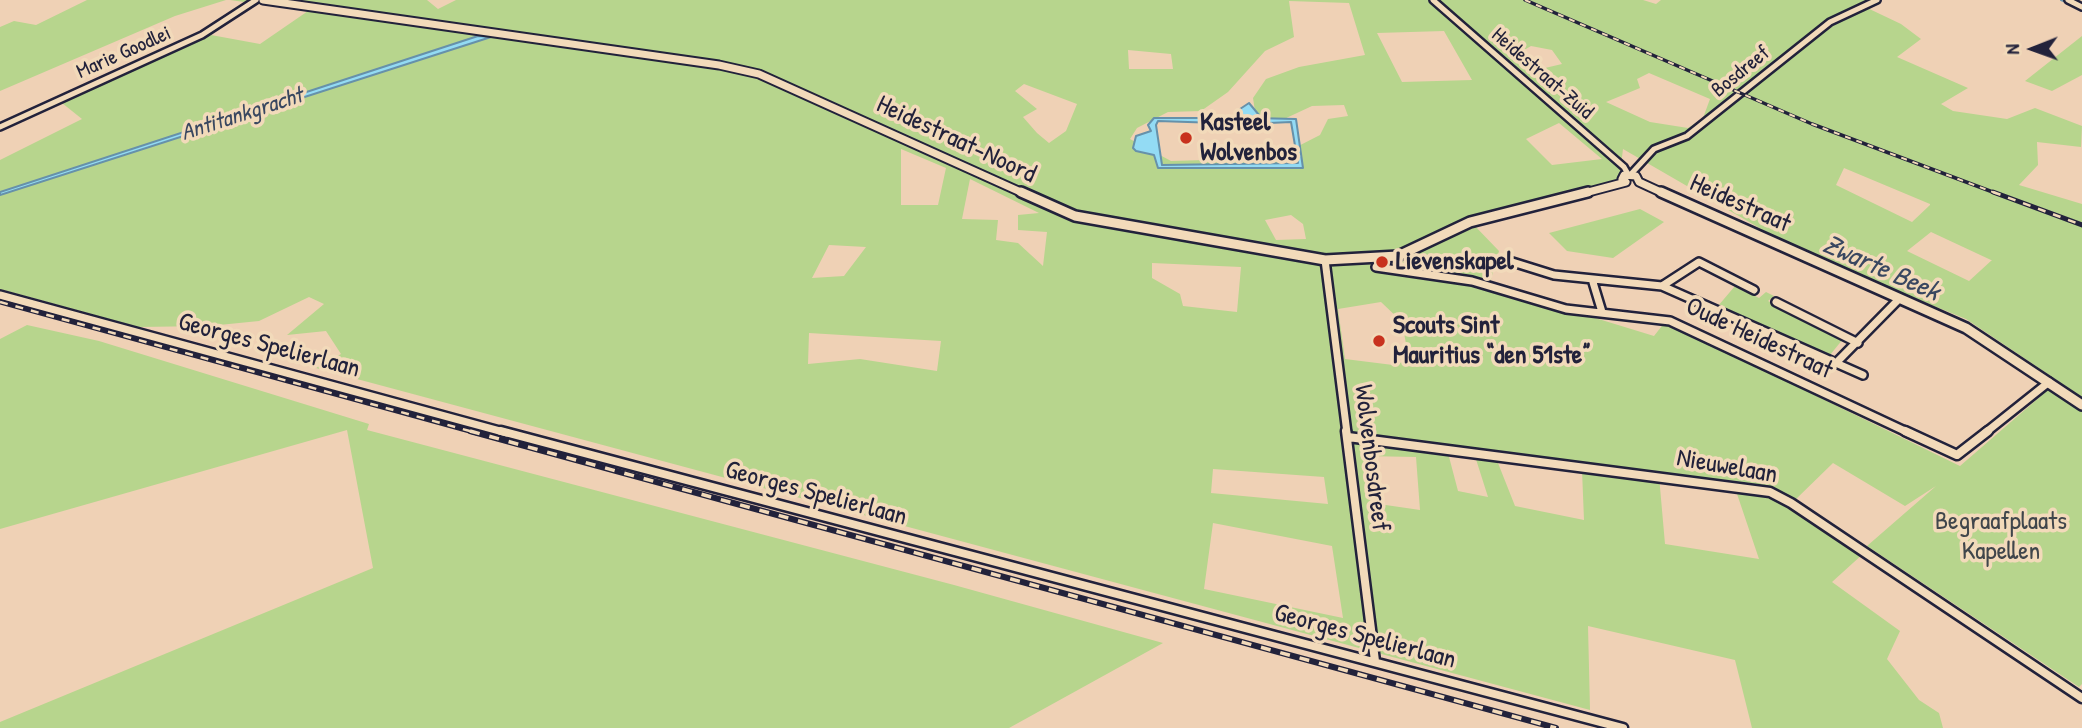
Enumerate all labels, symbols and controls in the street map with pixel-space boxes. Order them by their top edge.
north arrow [1998,14,2068,84]
street label: Marie Goodlei [73,21,175,85]
street label: Heidestraat-Zuid [1486,23,1598,125]
street label: Bosdreef [1707,41,1775,103]
text: N [1999,44,2025,55]
water label: Antitankgracht [178,82,306,148]
street label: Heidestraat-Noord [871,89,1041,191]
place label: Kasteel Wolvenbos [1200,107,1297,168]
marker: Kasteel Wolvenbos [1178,130,1194,146]
street label: Heidestraat [1685,168,1795,240]
water label: Zwarte Beek [1817,228,1945,310]
place label: Lievenskapel [1396,246,1514,278]
marker: Lievenskapel [1374,254,1390,270]
street label: Oude Heidestraat [1681,291,1837,387]
street label: Georges Spelierlaan [175,307,363,385]
place label: Scouts Sint Mauritius “den 51ste” [1393,310,1590,372]
marker: Scouts Sint Mauritius “den 51ste” [1371,333,1387,349]
street label: Wolvenbosdreef [1347,383,1395,533]
street label: Nieuwelaan [1674,443,1780,491]
street label: Georges Spelierlaan [722,455,910,533]
park label: Begraafplaats Kapellen [1935,506,2067,568]
street label: Georges Spelierlaan [1271,598,1459,676]

